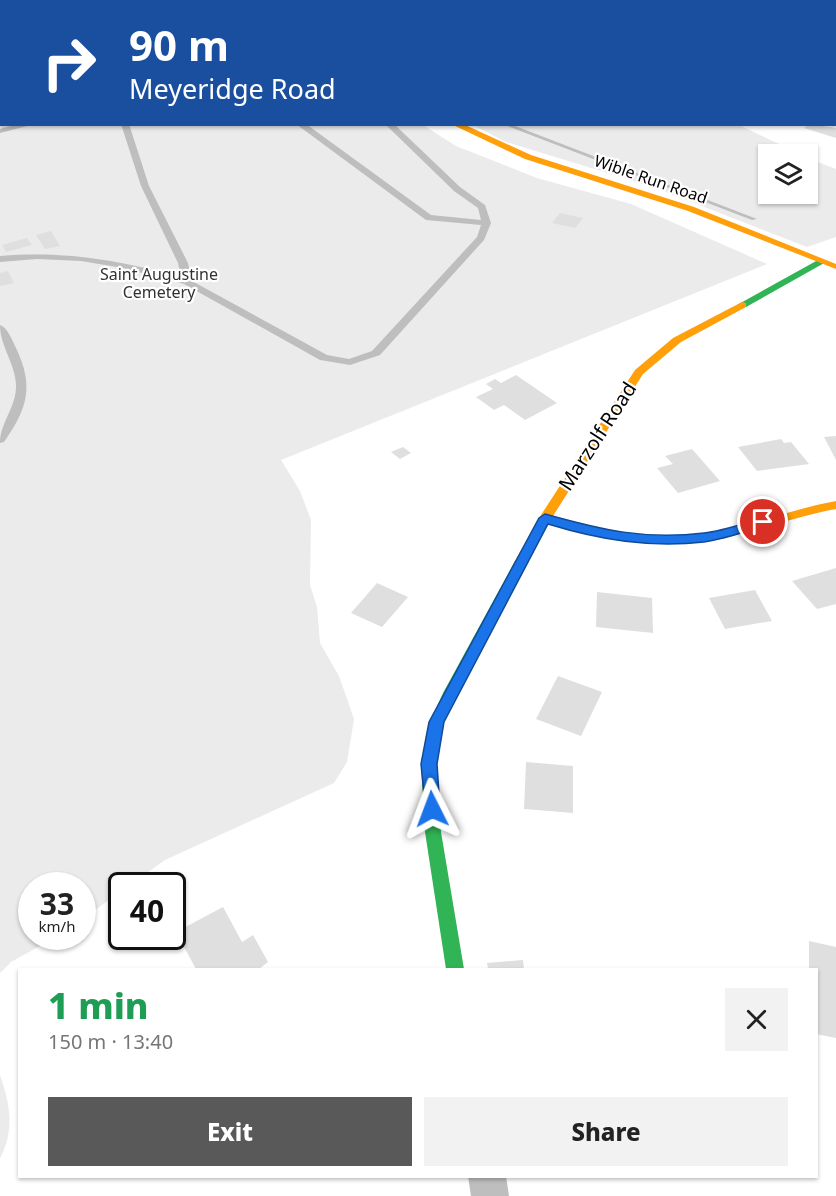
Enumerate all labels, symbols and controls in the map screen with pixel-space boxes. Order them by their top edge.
text: 90 m [129,16,229,73]
icon: right [30,24,108,102]
text: Meyeridge Road [129,70,336,107]
map controls [758,144,818,204]
button: layers [758,144,818,204]
street label: Wible Run Road [591,149,711,209]
park label: Saint Augustine Cemetery [100,263,218,303]
street label: Marzolf Road [552,376,642,496]
pin [737,496,788,547]
icon: arrive [746,505,779,538]
position arrow [400,777,464,841]
speed limit sign: 40 [108,872,186,950]
text: 33 [40,883,74,924]
text: km/h [39,916,75,936]
text: 1 min [48,981,149,1030]
button: close [725,988,788,1051]
text: 150 m · 13:40 [48,1028,173,1055]
button: Exit [48,1097,412,1166]
button: Share [424,1097,788,1166]

